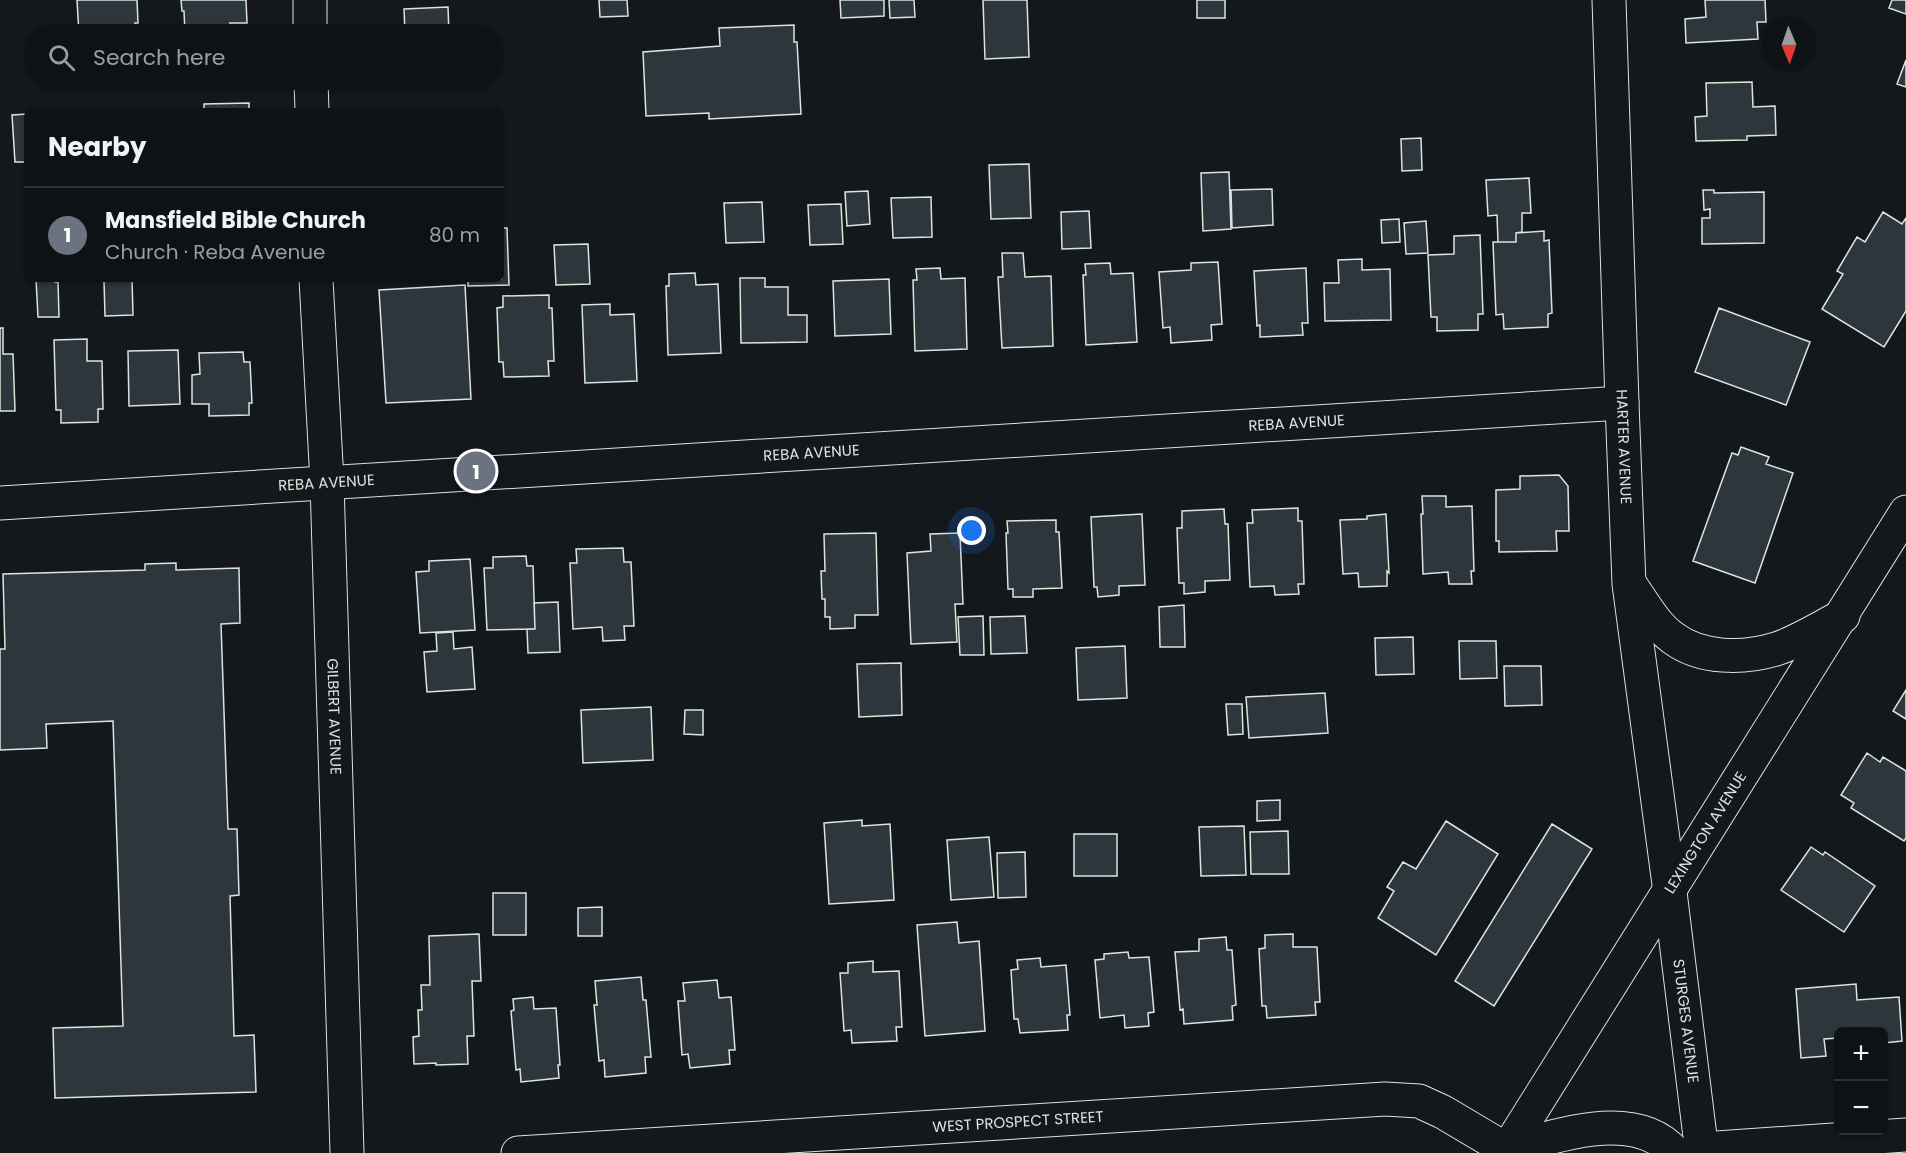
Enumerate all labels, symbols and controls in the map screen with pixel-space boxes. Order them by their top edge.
north arrow [1762,18,1816,72]
search box [24,24,504,90]
icon: search [45,41,78,74]
text: Search here [93,42,226,73]
text: Nearby [48,129,146,165]
text: Mansfield Bible Church [105,205,366,236]
text: 1 [64,221,71,249]
text: 80 m [429,221,480,249]
text: Church · Reba Avenue [105,238,325,266]
street label: HARTER AVENUE [1612,389,1637,505]
street label: REBA AVENUE [1248,409,1345,436]
street label: REBA AVENUE [763,439,860,466]
pin: 1 [456,448,496,494]
street label: REBA AVENUE [278,469,375,496]
your location [957,516,986,545]
street label: GILBERT AVENUE [322,658,347,775]
street label: LEXINGTON AVENUE [1659,767,1751,897]
street label: STURGES AVENUE [1668,958,1704,1084]
map controls [1834,1027,1888,1135]
button: + [1834,1027,1888,1081]
button: − [1834,1081,1888,1135]
street label: WEST PROSPECT STREET [932,1106,1104,1137]

